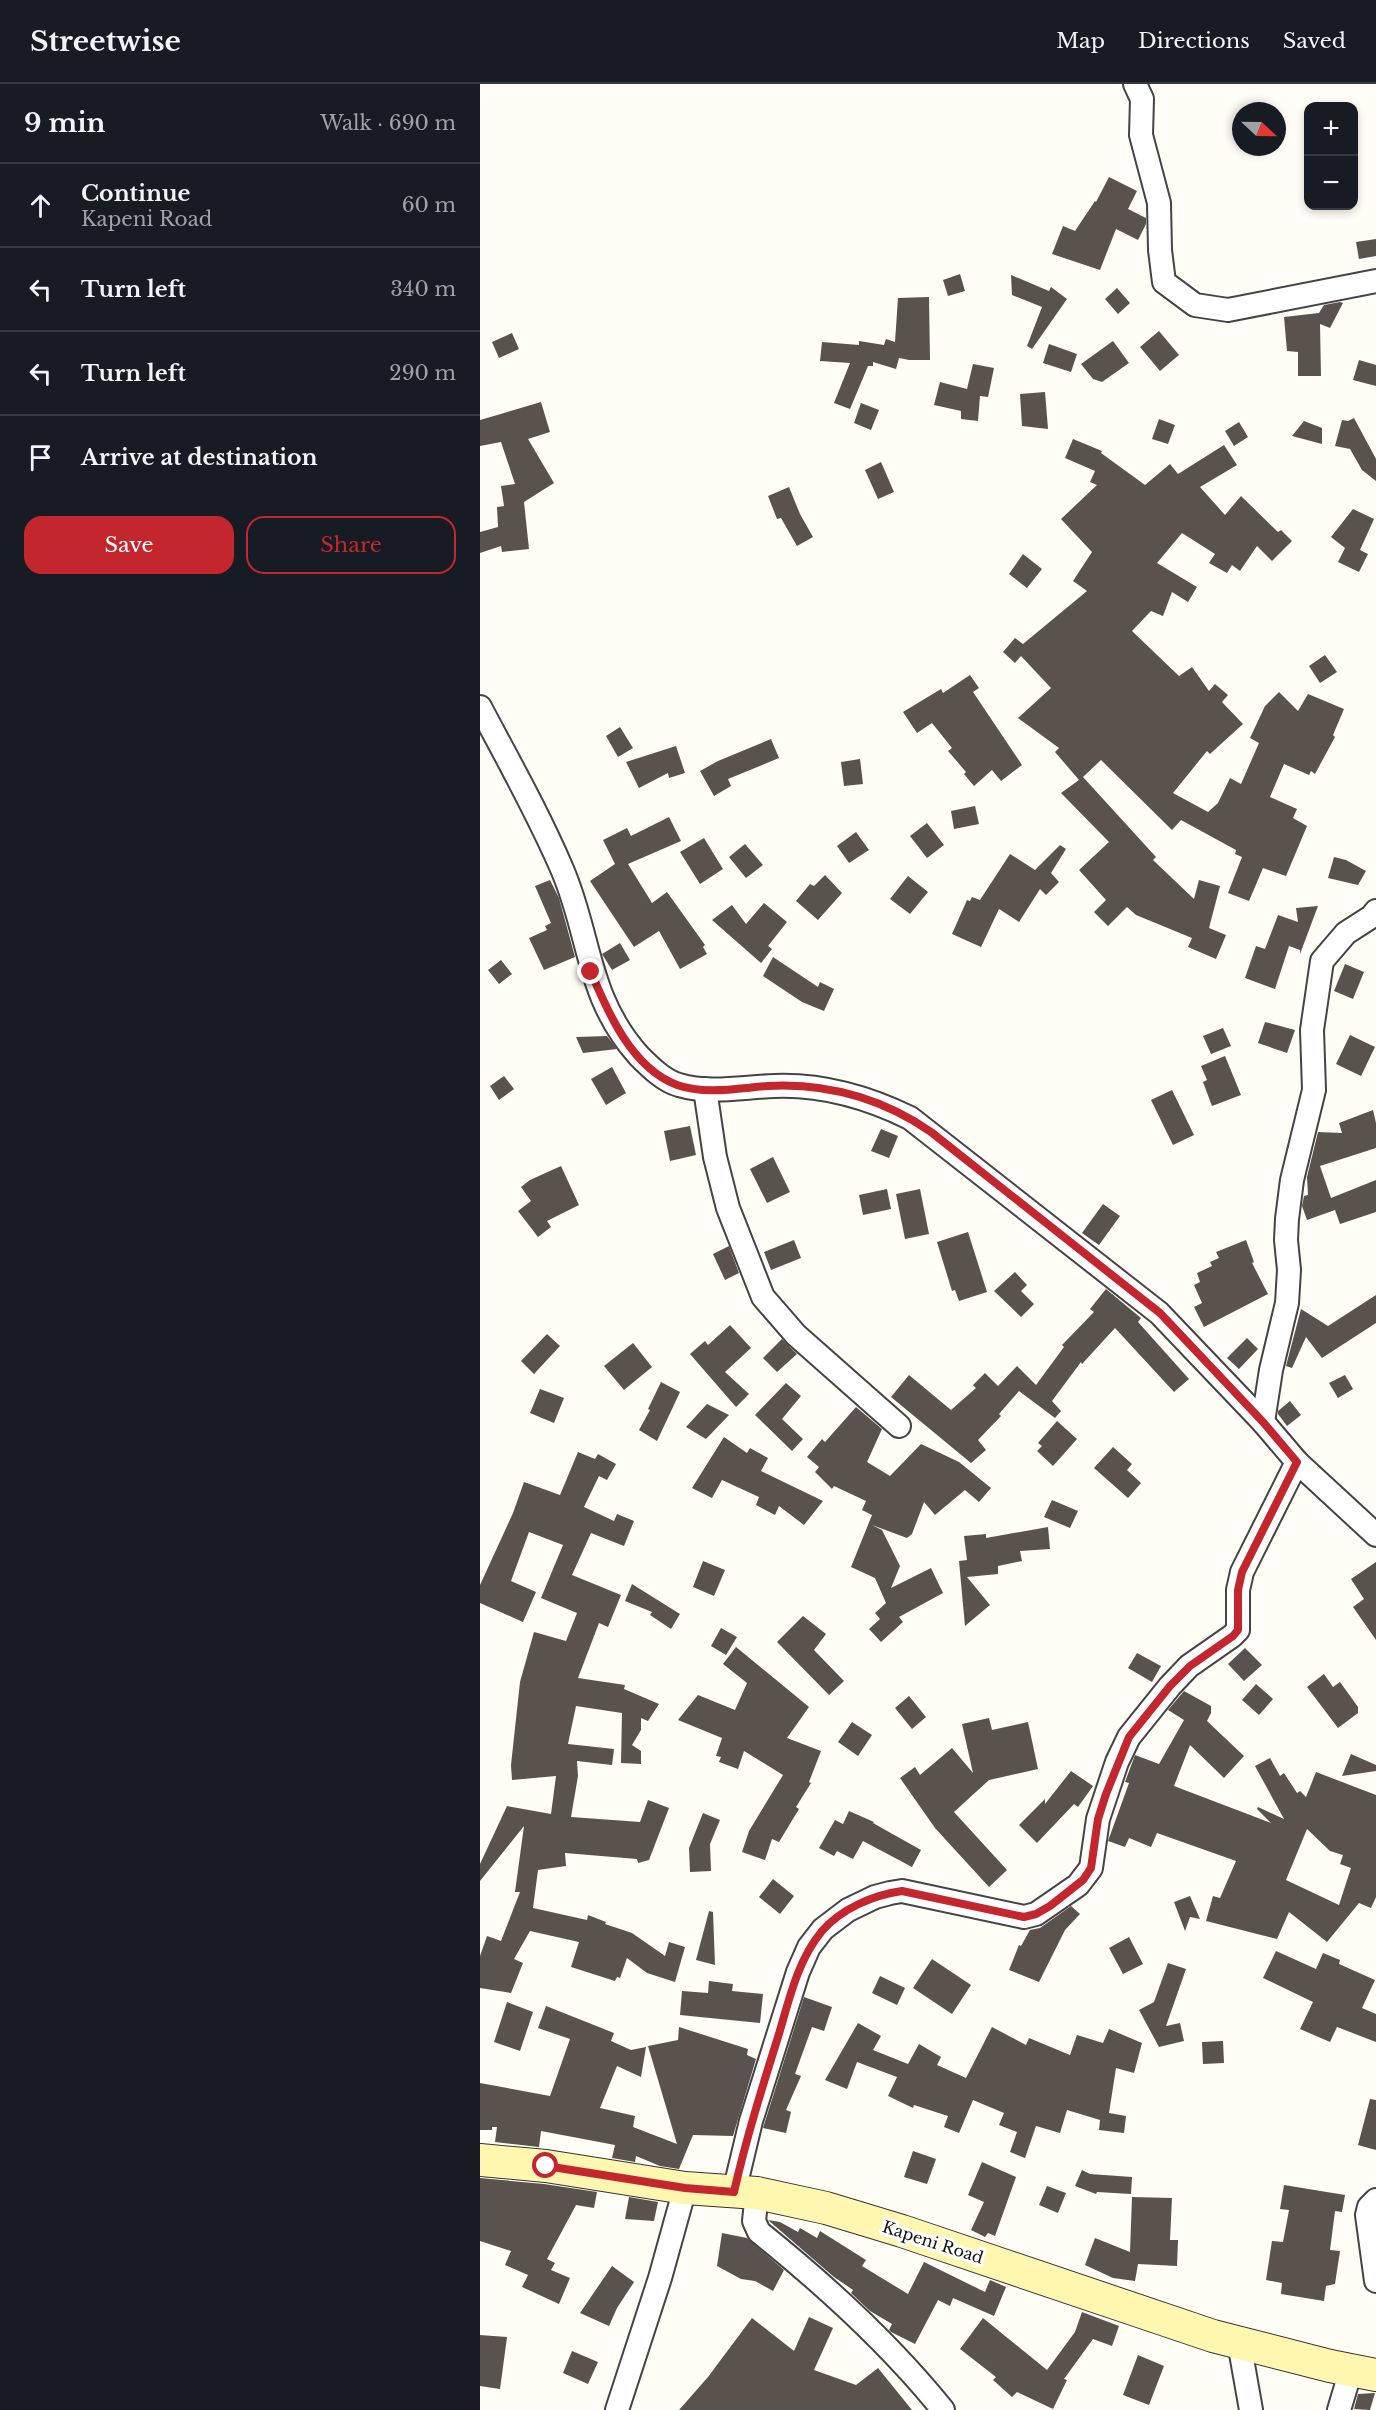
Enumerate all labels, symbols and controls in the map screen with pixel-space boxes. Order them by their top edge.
text: Streetwise [30,24,181,59]
text: Map [1056,28,1105,54]
text: Directions [1138,28,1250,54]
text: Saved [1283,28,1346,54]
north arrow [1232,102,1286,156]
map controls [1304,102,1358,210]
button: + [1304,102,1358,156]
text: 9 min [24,107,105,139]
text: Walk · 690 m [320,111,456,135]
button: − [1304,156,1358,210]
text: Continue [81,180,190,207]
icon: ahead [24,189,57,222]
text: 60 m [402,193,456,217]
text: Kapeni Road [81,207,212,231]
icon: left [24,273,57,306]
text: Turn left [81,276,186,303]
text: 340 m [391,277,456,301]
icon: left [24,357,57,390]
text: Turn left [81,360,186,387]
text: 290 m [389,361,456,385]
icon: arrive [24,441,57,474]
text: Arrive at destination [81,444,318,471]
button: Save [24,516,234,574]
button: Share [246,516,456,574]
route end [577,958,603,984]
route start [532,2152,558,2178]
street label: Kapeni Road [880,2216,986,2268]

